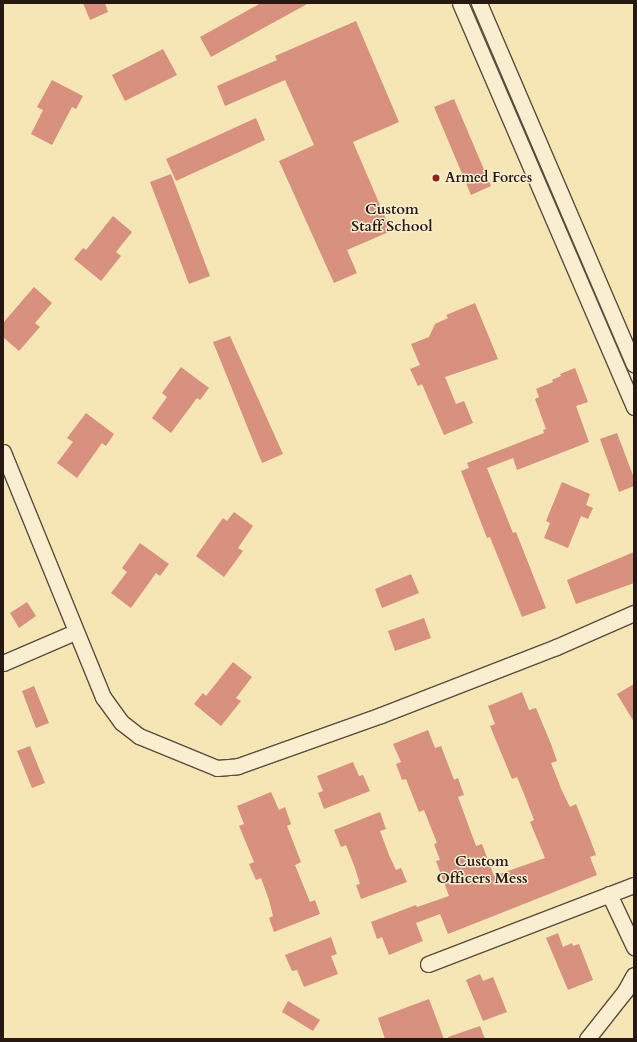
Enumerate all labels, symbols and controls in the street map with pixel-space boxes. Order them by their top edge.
place label: Armed Forces [445,170,532,186]
marker: Armed Forces [430,172,442,184]
district label: Custom Staff School [351,200,433,235]
district label: Custom Officers Mess [436,852,528,887]

